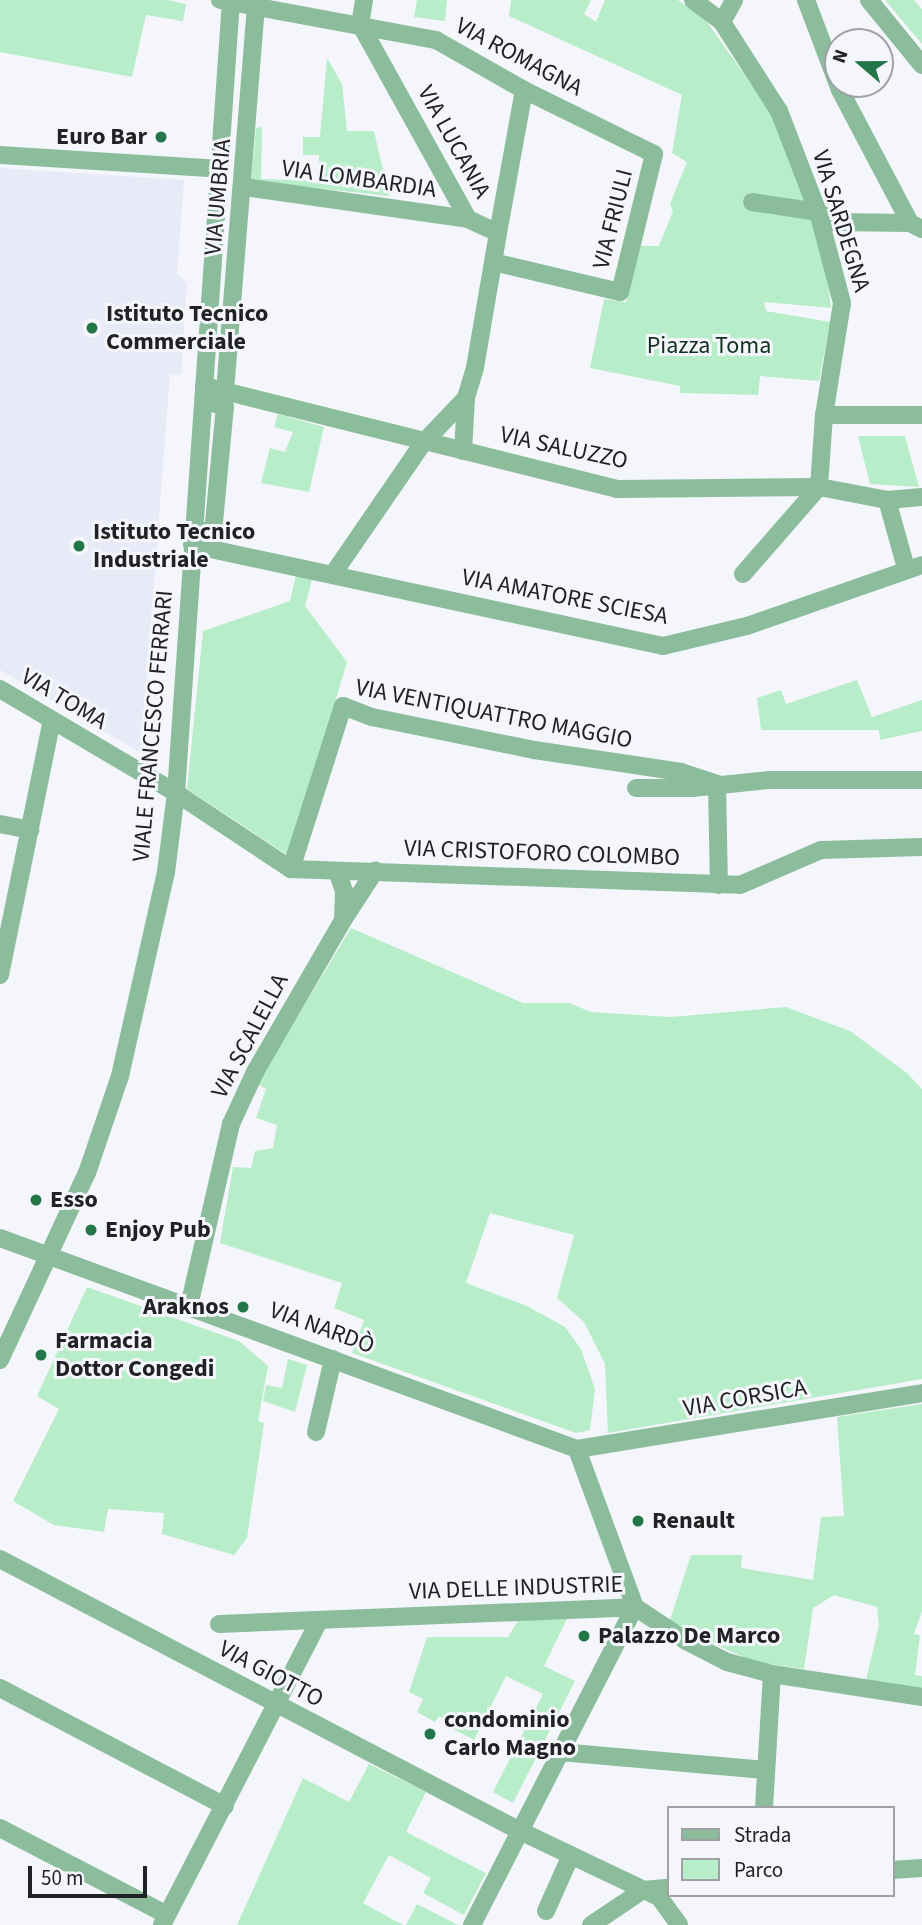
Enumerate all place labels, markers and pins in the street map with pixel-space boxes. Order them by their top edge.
place label: Euro Bar [56,123,147,151]
marker: Euro Bar [153,129,169,145]
place label: Istituto Tecnico Commerciale [106,300,268,356]
marker: Istituto Tecnico Commerciale [84,320,100,336]
place label: Istituto Tecnico Industriale [93,518,255,574]
marker: Istituto Tecnico Industriale [71,538,87,554]
place label: Esso [50,1186,98,1214]
marker: Esso [28,1192,44,1208]
place label: Enjoy Pub [105,1216,211,1244]
marker: Enjoy Pub [83,1222,99,1238]
place label: Araknos [143,1293,229,1321]
marker: Araknos [235,1299,251,1315]
place label: Farmacia Dottor Congedi [55,1327,214,1383]
marker: Farmacia Dottor Congedi [33,1347,49,1363]
place label: Renault [652,1507,735,1535]
marker: Renault [630,1513,646,1529]
place label: Palazzo De Marco [598,1622,780,1650]
marker: Palazzo De Marco [576,1628,592,1644]
place label: condominio Carlo Magno [444,1706,576,1762]
marker: condominio Carlo Magno [422,1726,438,1742]

